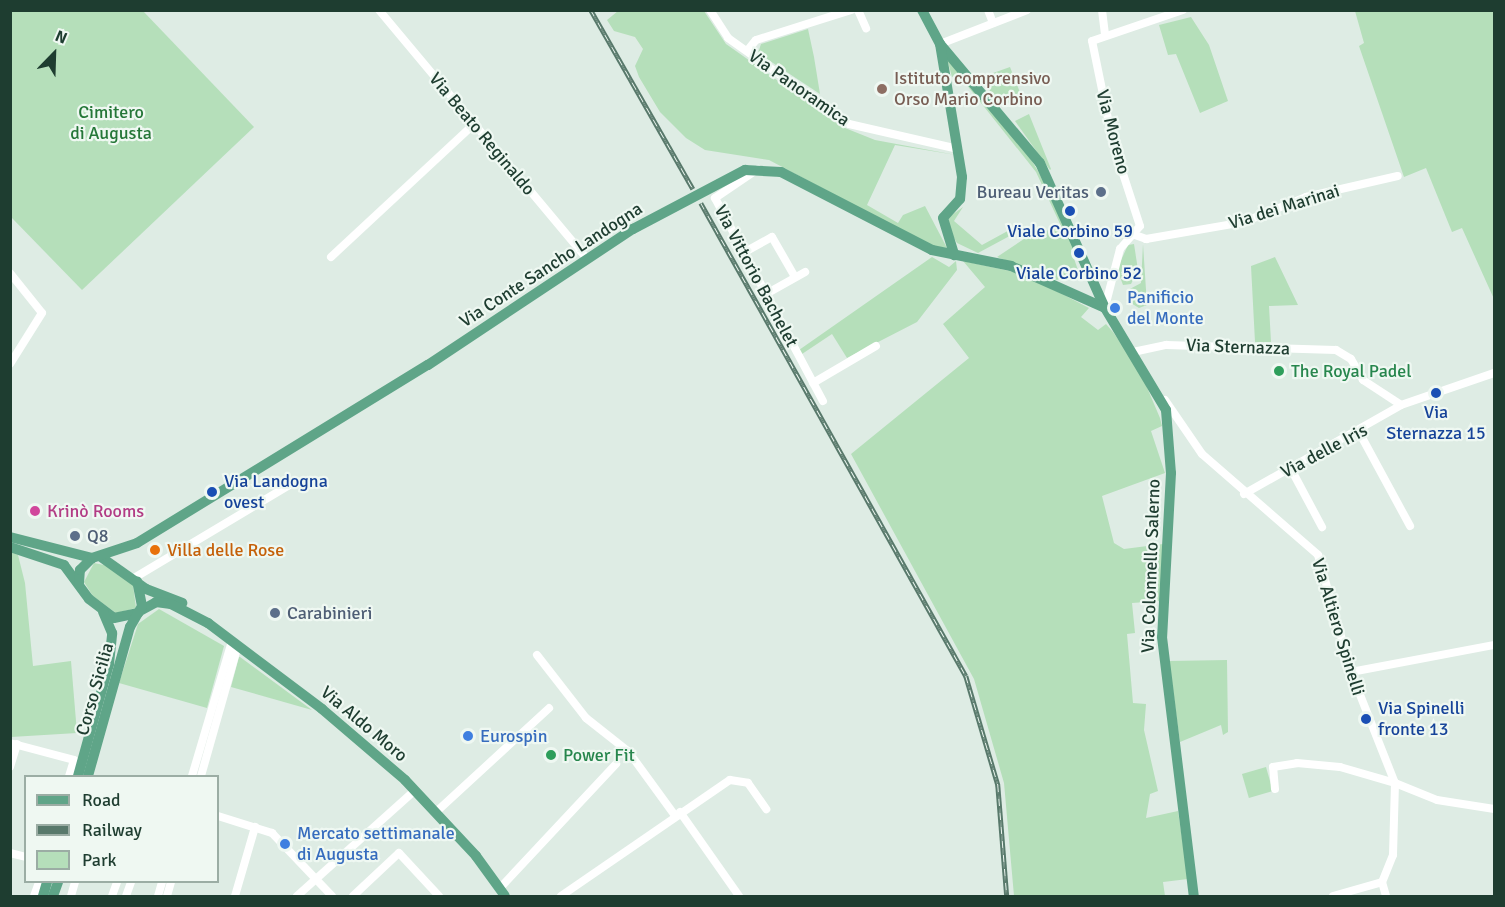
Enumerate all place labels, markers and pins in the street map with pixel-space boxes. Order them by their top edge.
place label: Istituto comprensivo Orso Mario Corbino [894,68,1051,110]
marker: Istituto comprensivo Orso Mario Corbino [875,82,889,96]
place label: Bureau Veritas [977,181,1089,203]
marker: Bureau Veritas [1094,185,1108,199]
marker: Viale Corbino 59 [1063,204,1077,218]
place label: Viale Corbino 59 [1007,220,1133,242]
marker: Viale Corbino 52 [1072,246,1086,260]
place label: Viale Corbino 52 [1016,262,1142,284]
place label: Panificio del Monte [1127,287,1204,330]
marker: Panificio del Monte [1108,301,1122,315]
place label: The Royal Padel [1291,360,1412,382]
marker: The Royal Padel [1272,364,1286,378]
marker: Via Sternazza 15 [1429,386,1443,400]
place label: Via Sternazza 15 [1386,402,1486,444]
place label: Via Landogna ovest [224,471,328,514]
marker: Via Landogna ovest [205,485,219,499]
place label: Krinò Rooms [47,500,144,522]
marker: Krinò Rooms [28,504,42,518]
place label: Q8 [87,525,108,547]
marker: Q8 [68,529,82,543]
place label: Villa delle Rose [167,539,284,561]
marker: Villa delle Rose [148,543,162,557]
place label: Carabinieri [287,602,372,624]
marker: Carabinieri [268,606,282,620]
place label: Via Spinelli fronte 13 [1378,698,1465,740]
marker: Via Spinelli fronte 13 [1359,712,1373,726]
place label: Eurospin [480,725,548,747]
marker: Eurospin [461,729,475,743]
place label: Power Fit [563,744,635,766]
marker: Power Fit [544,748,558,762]
place label: Mercato settimanale di Augusta [297,823,455,866]
marker: Mercato settimanale di Augusta [278,837,292,851]

